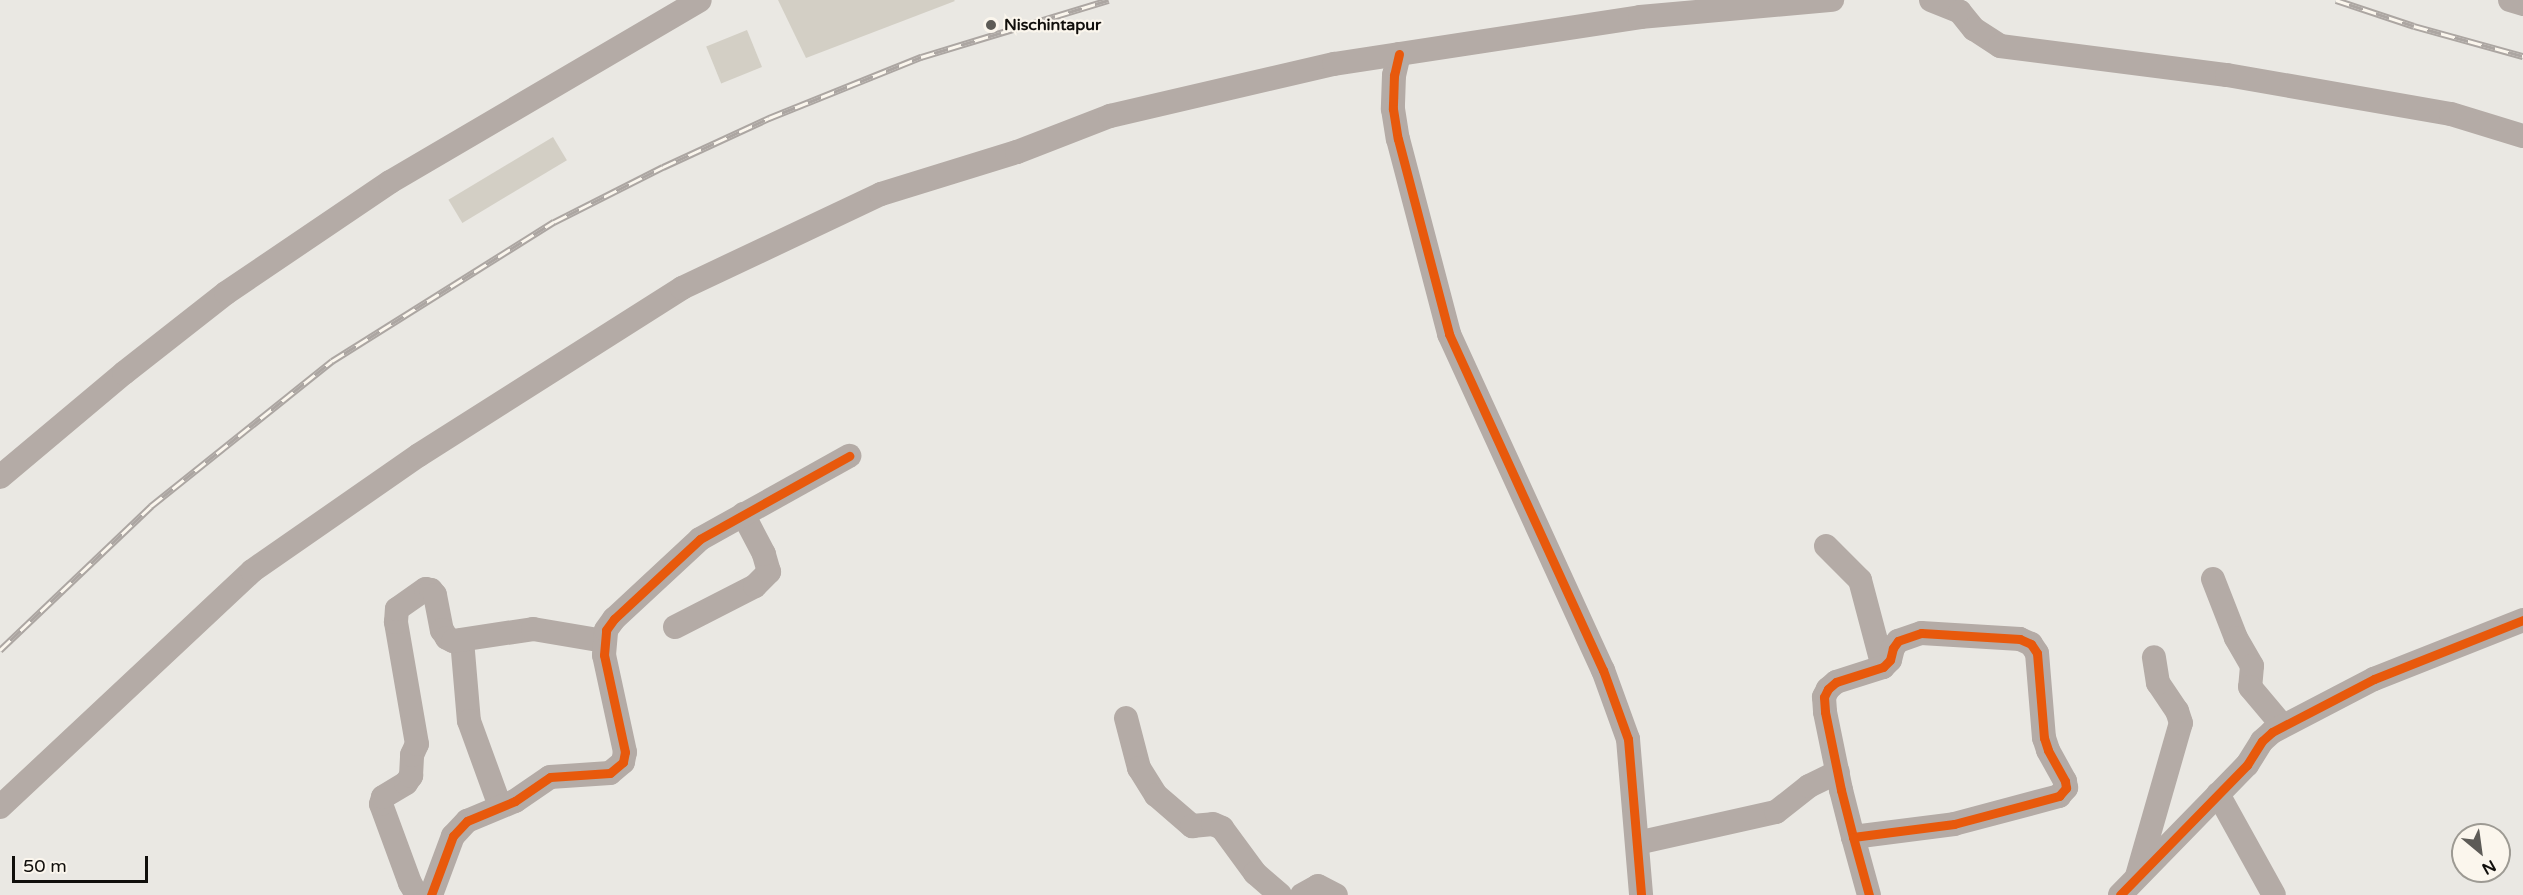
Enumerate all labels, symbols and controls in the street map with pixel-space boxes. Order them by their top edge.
place label: Nischintapur [1004,15,1101,35]
marker: Nischintapur [982,16,1000,34]
north arrow [2451,823,2511,883]
scale bar [15,844,152,882]
text: 50 m [23,855,67,877]
text: N [2478,855,2499,879]

